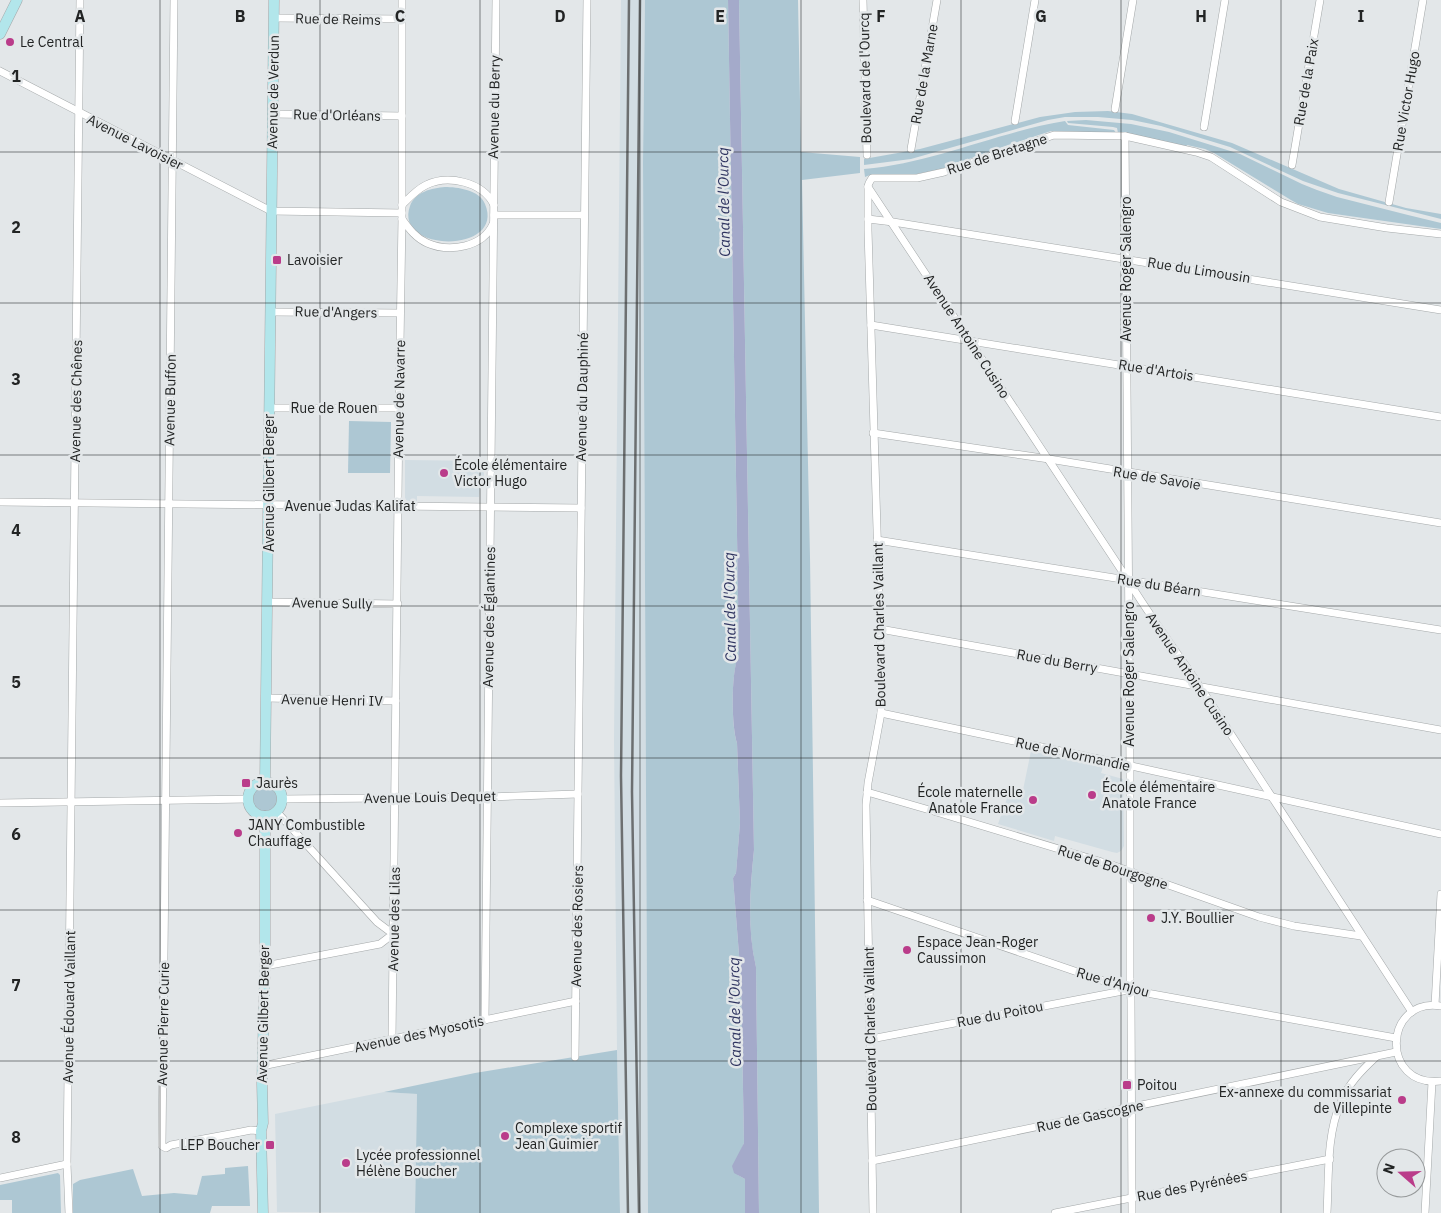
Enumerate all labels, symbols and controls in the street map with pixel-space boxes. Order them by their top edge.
text: A [75,6,86,26]
text: B [235,6,246,26]
text: C [395,6,405,26]
text: D [554,6,566,26]
text: E [715,6,725,26]
text: F [876,6,886,26]
text: G [1035,6,1047,26]
text: H [1195,6,1207,26]
text: I [1358,6,1365,26]
street label: Rue de Reims [295,9,381,29]
street label: Boulevard de l'Ourcq [855,12,875,144]
street label: Rue de la Marne [906,22,942,125]
place label: Le Central [20,33,84,51]
street label: Avenue de Verdun [263,35,283,149]
marker: Le Central [4,36,16,48]
street label: Rue de la Paix [1289,37,1323,127]
street label: Rue Victor Hugo [1388,49,1424,152]
street label: Avenue du Berry [484,55,504,159]
text: 1 [11,66,21,86]
street label: Rue d'Orléans [293,105,381,125]
street label: Avenue Lavoisier [84,110,186,174]
street label: Rue de Bretagne [945,129,1050,179]
water label: Canal de l'Ourcq [713,147,734,257]
street label: Avenue Roger Salengro [1117,196,1135,342]
text: 2 [11,217,21,237]
place label: Lavoisier [287,251,343,269]
street label: Rue du Limousin [1146,253,1252,287]
marker: Lavoisier [271,254,283,266]
street label: Avenue Antoine Cusino [920,270,1014,402]
street label: Rue d'Angers [295,302,378,322]
street label: Avenue du Dauphiné [572,332,592,462]
street label: Avenue des Chênes [66,339,86,463]
street label: Avenue de Navarre [389,339,409,458]
street label: Avenue Buffon [160,354,180,446]
street label: Rue d'Artois [1117,355,1195,385]
text: 3 [11,369,21,389]
street label: Rue de Rouen [290,399,378,417]
street label: Avenue Gilbert Berger [260,414,278,552]
place label: École élémentaire Victor Hugo [454,455,568,490]
street label: Rue de Savoie [1112,462,1202,494]
marker: École élémentaire Victor Hugo [438,467,450,479]
street label: Avenue Judas Kalifat [284,497,416,515]
text: 4 [11,520,21,540]
street label: Boulevard Charles Vaillant [869,542,889,708]
street label: Avenue des Églantines [478,546,499,688]
water label: Canal de l'Ourcq [719,552,740,662]
street label: Rue du Béarn [1116,569,1202,601]
street label: Avenue Sully [292,593,372,613]
street label: Avenue Roger Salengro [1120,601,1138,747]
street label: Avenue Antoine Cusino [1142,609,1238,739]
street label: Rue du Berry [1015,645,1099,677]
text: 5 [11,672,21,692]
street label: Avenue Henri IV [281,690,383,710]
street label: Rue de Normandie [1014,733,1132,775]
place label: Jaurès [256,774,298,792]
marker: Jaurès [240,777,252,789]
place label: École élémentaire Anatole France [1102,777,1216,812]
place label: École maternelle Anatole France [917,782,1023,817]
street label: Avenue Louis Dequet [364,787,496,807]
marker: École élémentaire Anatole France [1086,789,1098,801]
marker: École maternelle Anatole France [1027,794,1039,806]
place label: JANY Combustible Chauffage [248,816,365,850]
text: 6 [11,824,21,844]
marker: JANY Combustible Chauffage [232,827,244,839]
street label: Rue de Bourgogne [1056,841,1171,893]
street label: Avenue des Rosiers [567,864,587,987]
street label: Avenue des Lilas [384,866,404,971]
place label: J.Y. Boullier [1161,909,1234,927]
marker: J.Y. Boullier [1145,912,1157,924]
street label: Avenue Édouard Vaillant [58,930,79,1084]
place label: Espace Jean-Roger Caussimon [917,933,1038,967]
marker: Espace Jean-Roger Caussimon [901,944,913,956]
street label: Avenue Gilbert Berger [253,945,273,1083]
street label: Boulevard Charles Vaillant [860,946,880,1112]
water label: Canal de l'Ourcq [724,957,745,1067]
street label: Avenue Pierre Curie [153,962,173,1086]
street label: Rue d'Anjou [1075,963,1151,1001]
text: 7 [11,975,21,995]
street label: Rue du Poitou [955,997,1045,1031]
street label: Avenue des Myosotis [353,1011,486,1057]
place label: Poitou [1137,1076,1177,1094]
marker: Poitou [1121,1079,1133,1091]
place label: Ex-annexe du commissariat de Villepinte [1219,1083,1392,1117]
marker: Ex-annexe du commissariat de Villepinte [1396,1094,1408,1106]
street label: Rue de Gascogne [1035,1096,1145,1136]
place label: Complexe sportif Jean Guimier [515,1119,623,1153]
text: 8 [11,1127,21,1147]
marker: Complexe sportif Jean Guimier [499,1130,511,1142]
place label: LEP Boucher [180,1136,260,1154]
marker: LEP Boucher [264,1139,276,1151]
place label: Lycée professionnel Hélène Boucher [356,1146,481,1180]
north arrow [1376,1148,1426,1198]
marker: Lycée professionnel Hélène Boucher [340,1157,352,1169]
text: N [1379,1161,1399,1176]
street label: Rue des Pyrénées [1135,1166,1249,1206]

